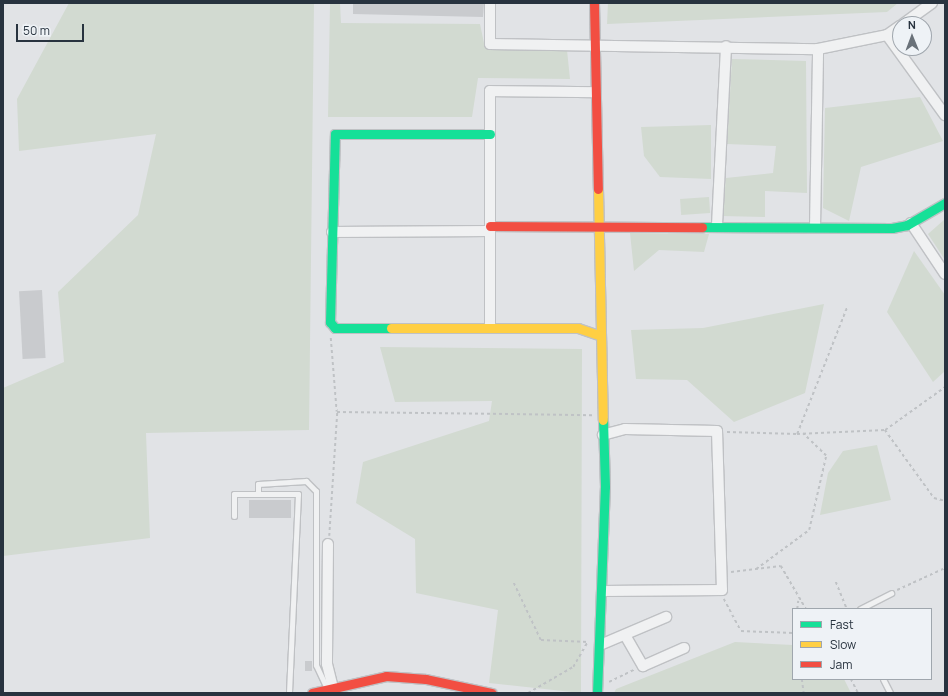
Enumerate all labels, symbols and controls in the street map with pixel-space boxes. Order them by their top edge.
scale bar [18,16,86,42]
north arrow [892,16,932,56]
text: N [908,17,916,32]
text: 50 m [23,22,50,39]
legend [792,608,932,680]
text: Fast [830,616,854,633]
text: Slow [830,636,856,653]
text: Jam [830,656,852,673]

